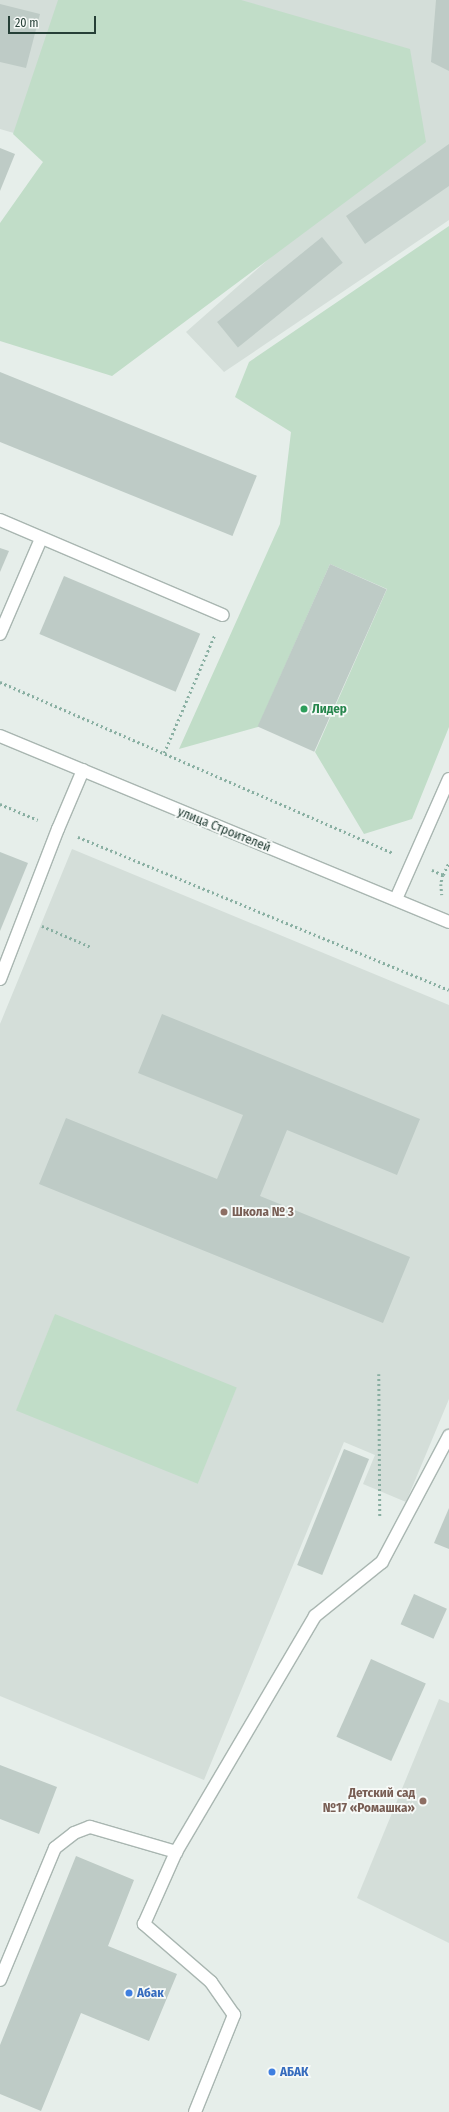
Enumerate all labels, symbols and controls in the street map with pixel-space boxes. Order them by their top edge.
scale bar [10,8,98,34]
text: 20 m [15,16,39,30]
place label: Лидер [312,701,347,717]
marker: Лидер [299,704,309,714]
street label: улица Строителей [175,804,273,856]
place label: Школа № 3 [232,1204,294,1220]
marker: Школа № 3 [219,1207,229,1217]
place label: Детский сад №17 «Ромашка» [323,1786,415,1817]
marker: Детский сад №17 «Ромашка» [418,1796,428,1806]
place label: Абак [137,1985,164,2001]
marker: Абак [124,1988,134,1998]
place label: АБАК [280,2064,308,2080]
marker: АБАК [267,2067,277,2077]

